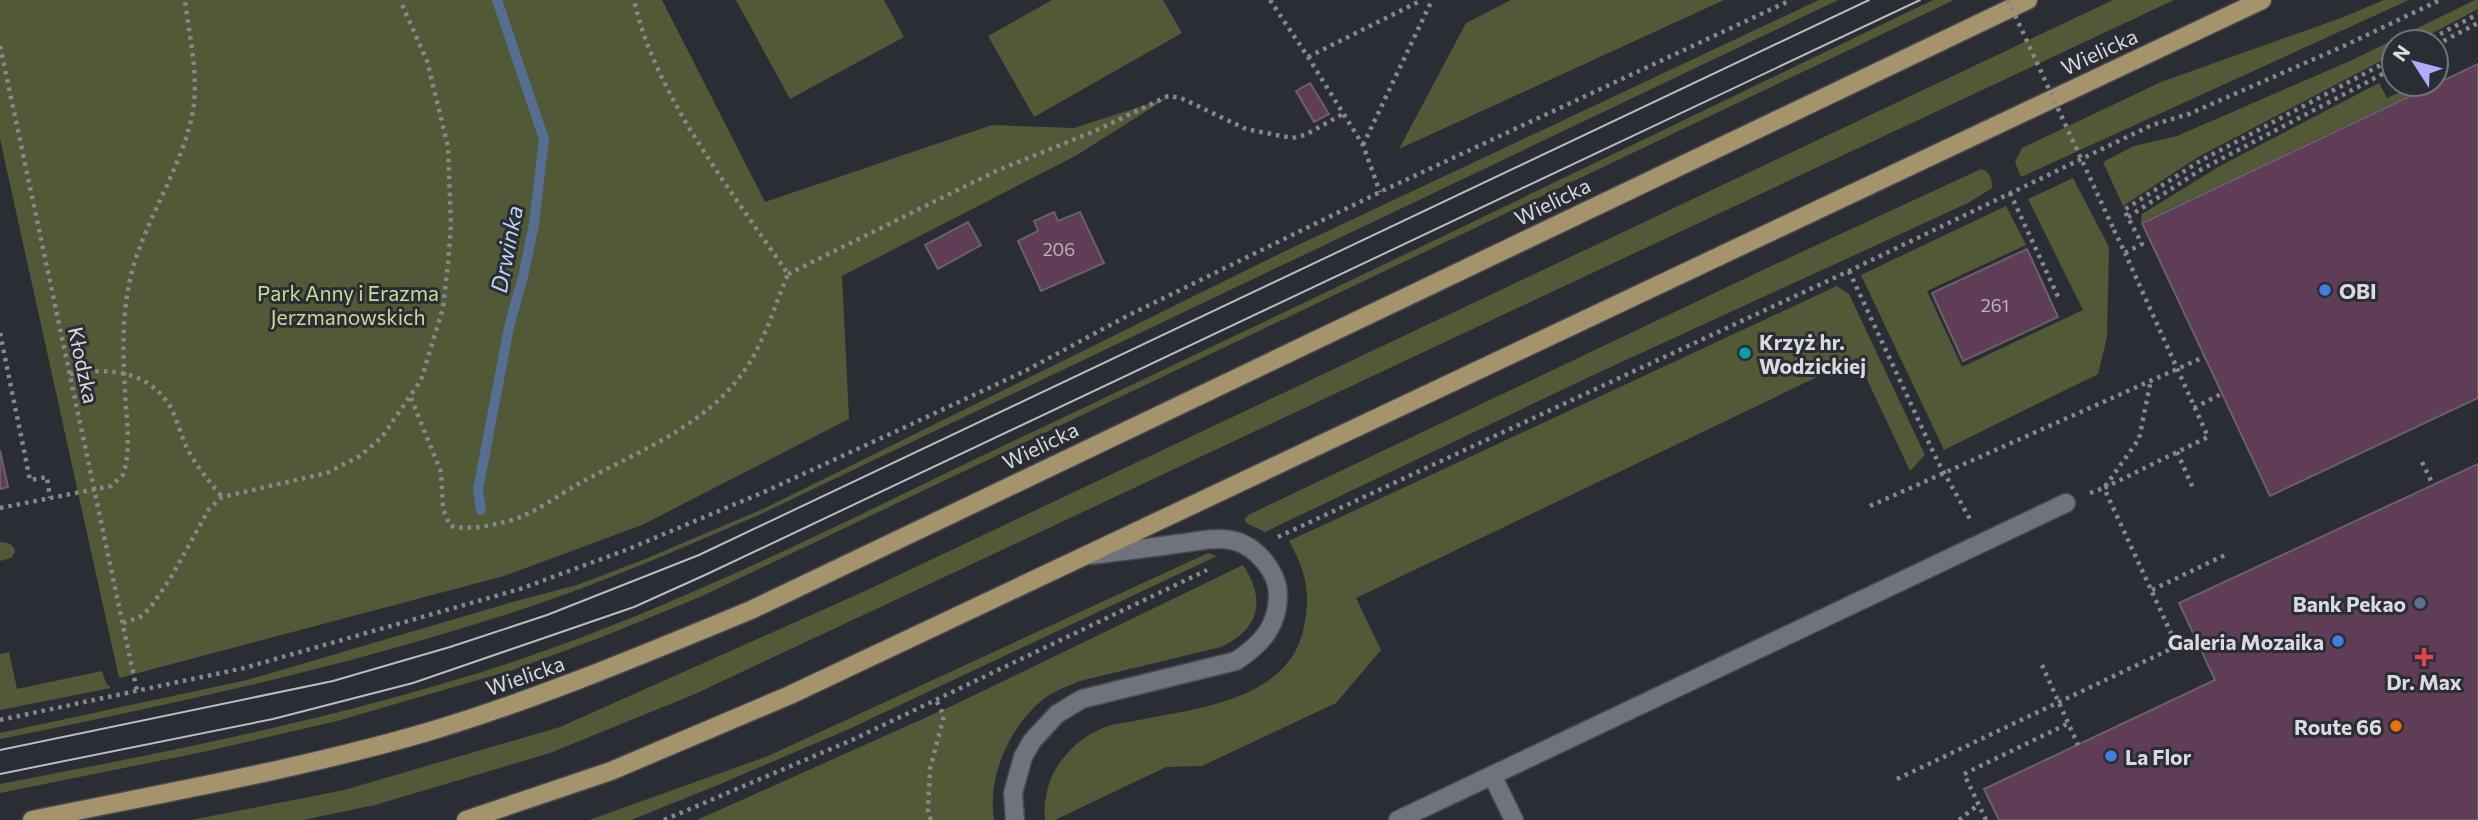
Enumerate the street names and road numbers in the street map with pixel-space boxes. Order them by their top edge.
street label: Wielicka [2057,22,2141,80]
street label: Wielicka [1510,172,1594,230]
street label: Kłodzka [64,324,104,406]
street label: Wielicka [998,416,1082,474]
street label: Wielicka [482,650,568,700]

